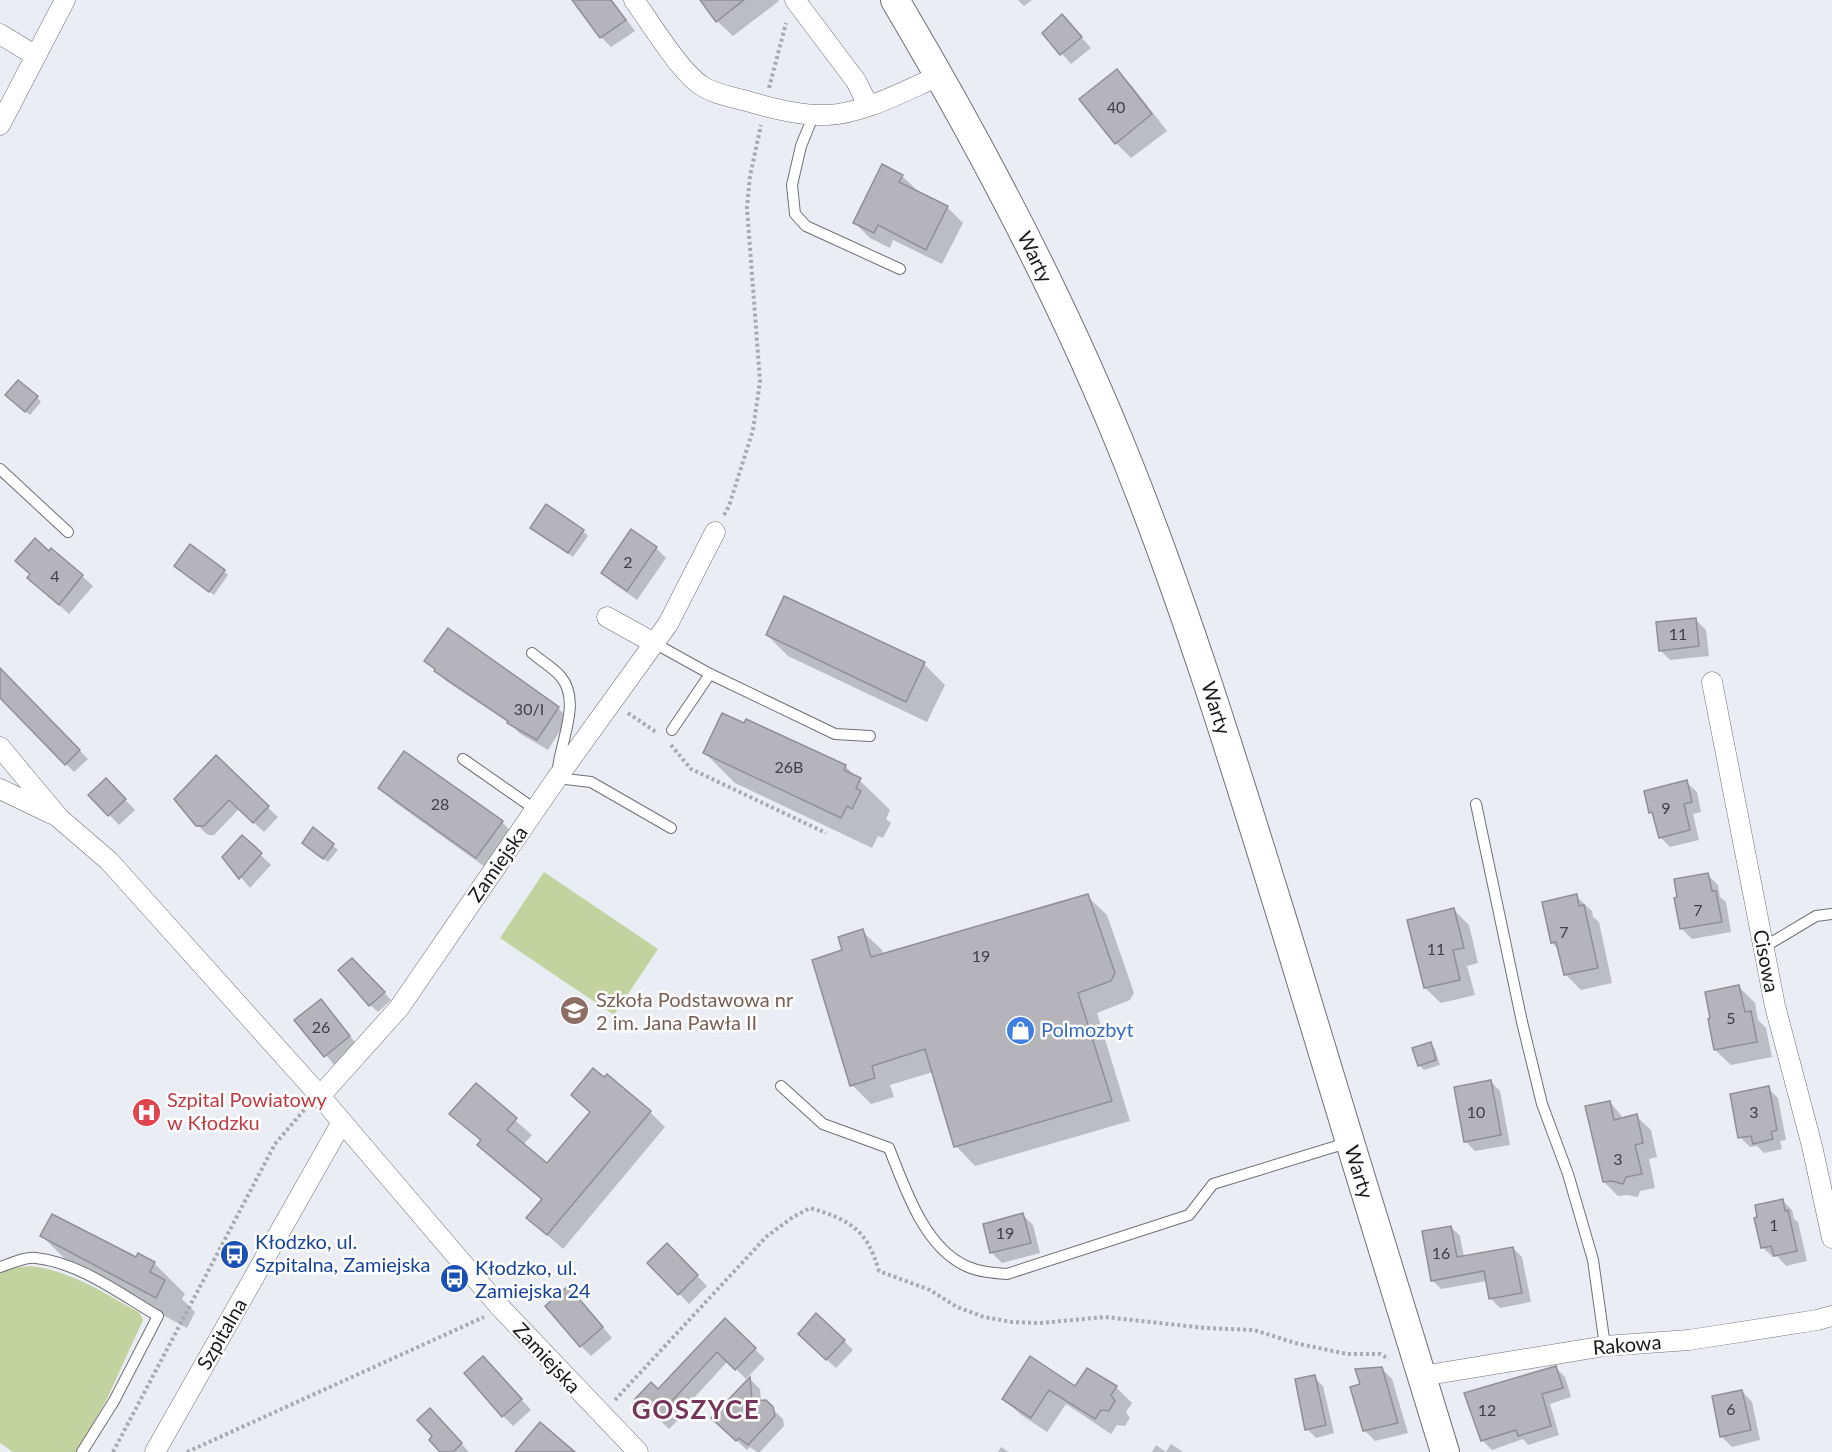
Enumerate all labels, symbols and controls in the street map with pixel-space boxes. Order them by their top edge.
house number: 40 [1107,97,1125,116]
street label: Warty [1013,227,1059,287]
house number: 2 [623,552,633,571]
house number: 4 [50,566,60,585]
house number: 11 [1669,624,1687,643]
street label: Warty [1197,678,1237,738]
house number: 30/I [514,699,544,718]
house number: 26B [775,757,803,776]
house number: 28 [431,794,449,813]
house number: 9 [1661,798,1671,817]
street label: Zamiejska [462,821,532,906]
house number: 7 [1693,900,1703,919]
house number: 7 [1559,922,1569,941]
street label: Cisowa [1749,927,1785,994]
house number: 11 [1427,939,1445,958]
house number: 19 [972,946,990,965]
place label: Szkoła Podstawowa nr 2 im. Jana Pawła II [596,987,794,1034]
school or university icon: Szkoła Podstawowa nr 2 im. Jana Pawła II [559,995,591,1027]
house number: 5 [1726,1008,1736,1027]
shop icon: Polmozbyt [1004,1014,1036,1046]
house number: 26 [312,1017,330,1036]
place label: Polmozbyt [1041,1017,1134,1041]
place label: Szpital Powiatowy w Kłodzku [167,1087,328,1134]
hospital icon: Szpital Powiatowy w Kłodzku [130,1096,162,1128]
house number: 10 [1467,1102,1485,1121]
house number: 3 [1749,1102,1759,1121]
street label: Warty [1341,1142,1380,1202]
house number: 3 [1613,1149,1623,1168]
house number: 1 [1769,1215,1779,1234]
house number: 19 [996,1223,1014,1242]
place label: Kłodzko, ul. Szpitalna, Zamiejska [255,1229,430,1276]
bus stop icon: Kłodzko, ul. Szpitalna, Zamiejska [218,1238,250,1270]
house number: 16 [1432,1243,1450,1262]
place label: Kłodzko, ul. Zamiejska 24 [475,1255,591,1302]
bus stop icon: Kłodzko, ul. Zamiejska 24 [438,1263,470,1295]
street label: Szpitalna [191,1294,251,1373]
street label: Zamiejska [509,1317,586,1397]
street label: Rakowa [1592,1329,1662,1359]
district label: GOSZYCE [632,1393,760,1425]
house number: 6 [1726,1399,1736,1418]
house number: 12 [1478,1400,1496,1419]

